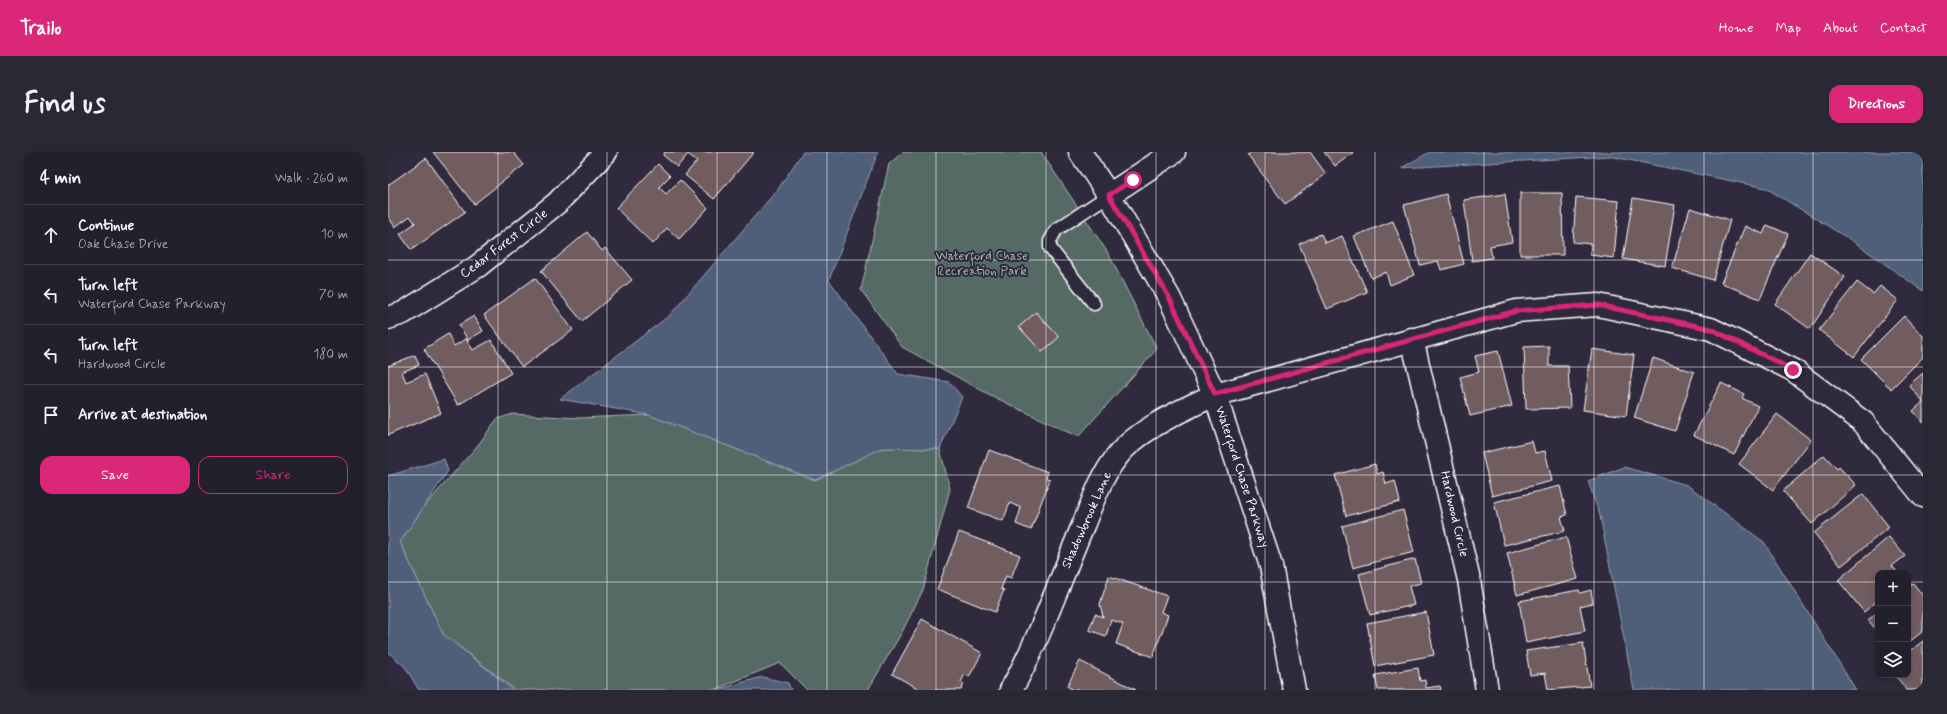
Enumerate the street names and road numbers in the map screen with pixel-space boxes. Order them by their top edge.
street label: Cedar Forest Circle [457,205,551,283]
street label: Waterford Chase Parkway [1209,404,1273,550]
street label: Shadowbrook Lane [1058,469,1116,571]
street label: Hardwood Circle [1436,469,1472,559]

